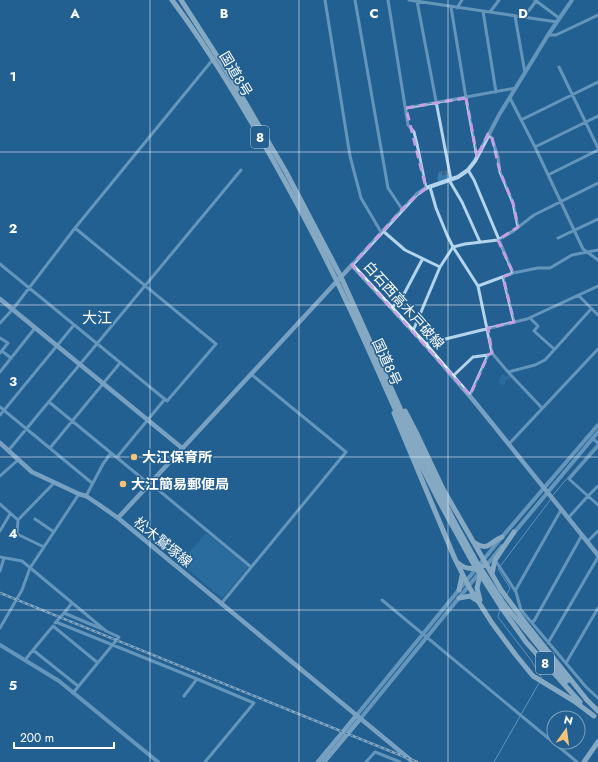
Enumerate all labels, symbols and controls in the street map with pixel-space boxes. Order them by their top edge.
text: A [69,4,80,23]
text: B [220,4,229,23]
text: C [369,4,379,23]
text: D [518,4,528,23]
street label: 国道8号 [215,48,257,100]
text: 1 [10,67,16,86]
road number: 8 [251,126,269,148]
text: 2 [9,219,17,238]
street label: 白石西高木戸破線 [359,257,449,353]
district label: 大江 [82,307,112,329]
street label: 国道8号 [367,335,407,389]
text: 3 [9,372,17,391]
place label: 大江保育所 [142,447,212,467]
marker: 大江保育所 [129,452,139,462]
place label: 大江簡易郵便局 [131,474,229,494]
marker: 大江簡易郵便局 [118,479,128,489]
street label: 松木鷲塚線 [130,512,196,572]
text: 4 [8,524,18,543]
road number: 8 [536,652,554,674]
text: 5 [9,676,17,695]
north arrow [546,710,586,750]
text: N [562,711,575,729]
scale bar [14,724,114,750]
text: 200 m [20,729,54,747]

